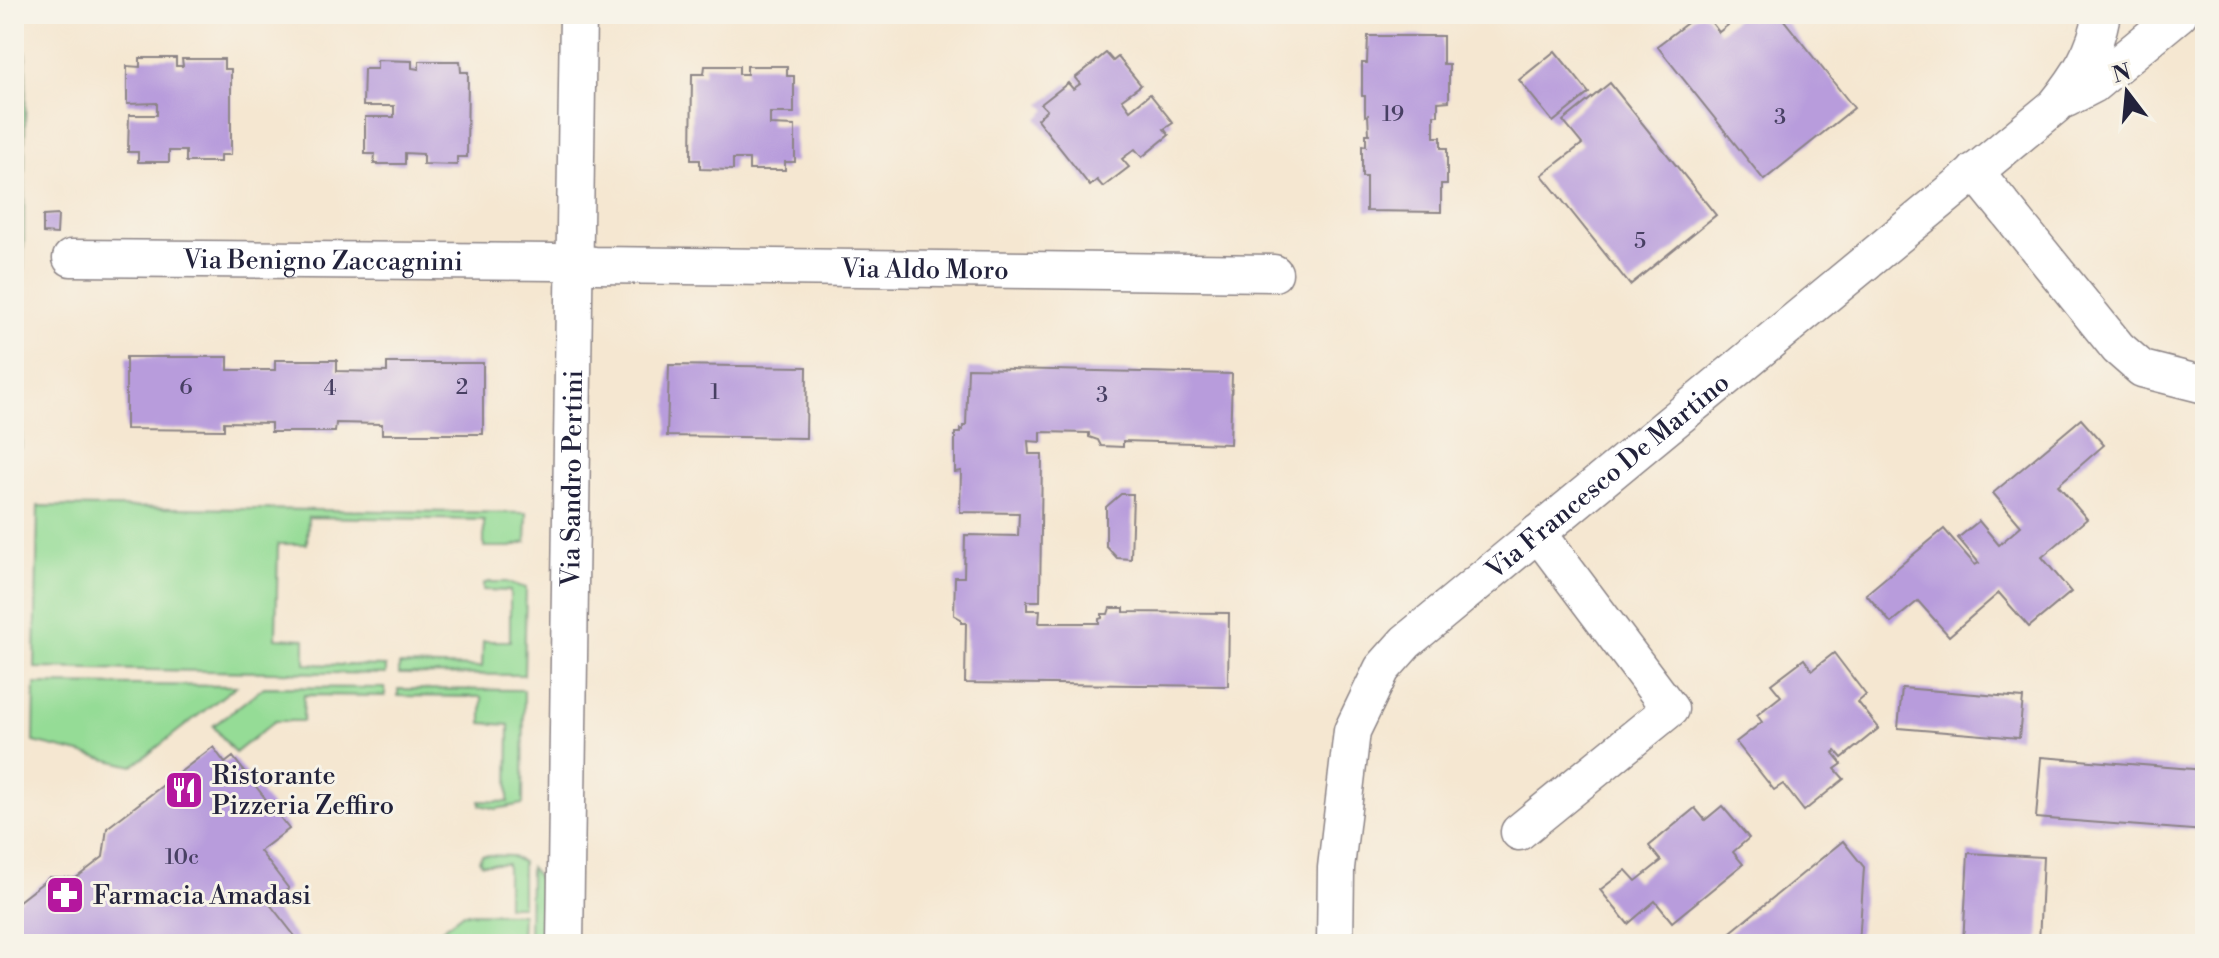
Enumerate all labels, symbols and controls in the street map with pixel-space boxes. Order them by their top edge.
north arrow [2087,52,2167,132]
text: N [2110,59,2135,90]
house number: 19 [1382,101,1404,128]
house number: 3 [1774,104,1786,131]
house number: 5 [1634,228,1646,255]
street label: Via Benigno Zaccagnini [182,244,463,278]
street label: Via Aldo Moro [840,253,1009,287]
street label: Via Francesco De Martino [1479,367,1736,587]
street label: Via Sandro Pertini [555,370,590,588]
house number: 6 [179,374,193,401]
house number: 2 [456,374,468,401]
house number: 4 [323,375,337,402]
house number: 1 [710,379,720,406]
house number: 3 [1096,382,1108,409]
place label: Ristorante Pizzeria Zeffiro [212,760,394,822]
restaurant icon: Ristorante Pizzeria Zeffiro [163,769,205,811]
house number: 10c [165,844,199,871]
pharmacy icon: Farmacia Amadasi [44,874,86,916]
place label: Farmacia Amadasi [93,880,311,912]

